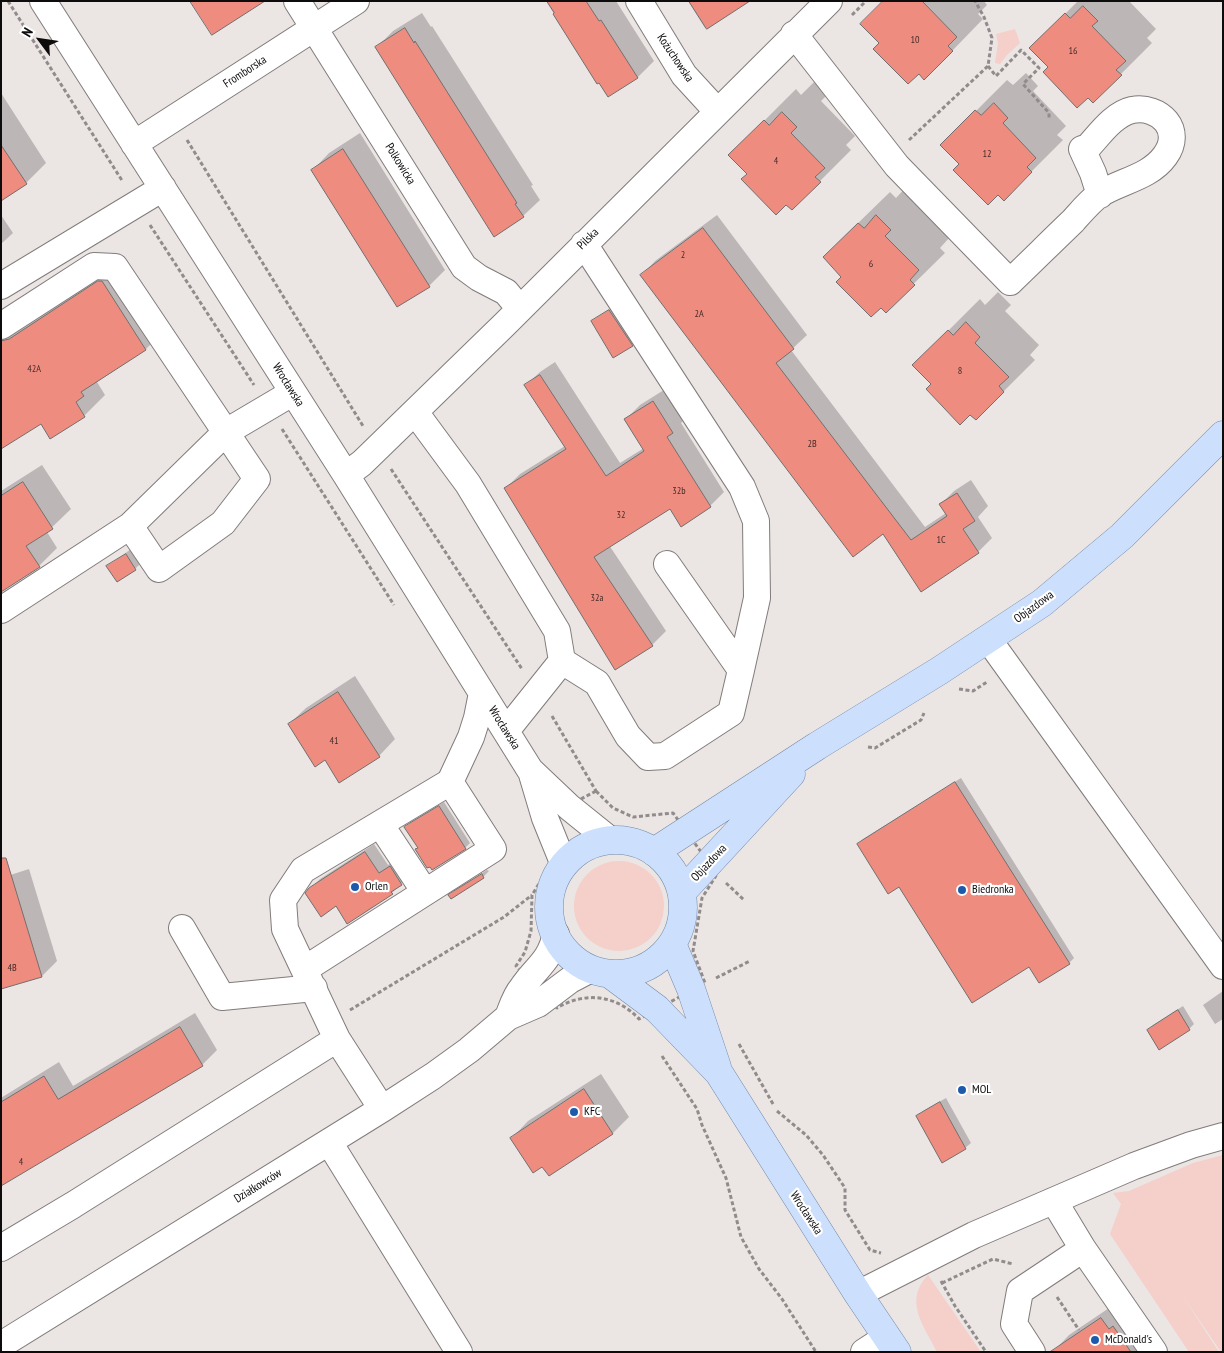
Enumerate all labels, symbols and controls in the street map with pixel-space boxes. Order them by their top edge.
north arrow [15,15,65,65]
text: N [17,24,37,40]
street label: Kożuchowska [654,31,696,85]
house number: 10 [911,34,919,46]
house number: 16 [1069,45,1077,57]
street label: Fromborska [221,53,269,91]
street label: Polkowicka [382,141,418,187]
house number: 12 [983,148,991,160]
house number: 4 [774,155,778,167]
street label: Pilska [574,225,602,253]
house number: 2 [681,249,685,261]
house number: 6 [869,258,873,270]
house number: 2A [694,308,704,320]
street label: Wrocławska [269,361,307,409]
house number: 42A [27,363,41,375]
house number: 8 [958,365,962,377]
house number: 2B [807,438,817,450]
house number: 32b [672,485,686,497]
house number: 32 [617,509,625,521]
house number: 1C [936,534,946,546]
street label: Objazdowa [1011,588,1057,626]
house number: 32a [591,592,603,604]
street label: Wrocławska [485,704,523,752]
house number: 41 [330,735,338,747]
street label: Objazdowa [688,841,730,885]
place label: Orlen [365,880,388,894]
marker: Orlen [349,881,361,893]
place label: Biedronka [972,883,1014,897]
marker: Biedronka [956,884,968,896]
house number: 4B [7,962,17,974]
place label: MOL [972,1083,991,1097]
marker: MOL [956,1084,968,1096]
place label: KFC [584,1105,600,1119]
marker: KFC [568,1106,580,1118]
house number: 4 [19,1156,23,1168]
street label: Działkowców [232,1166,284,1206]
street label: Wrocławska [787,1189,825,1237]
place label: McDonald's [1105,1333,1152,1347]
marker: McDonald's [1089,1334,1101,1346]

